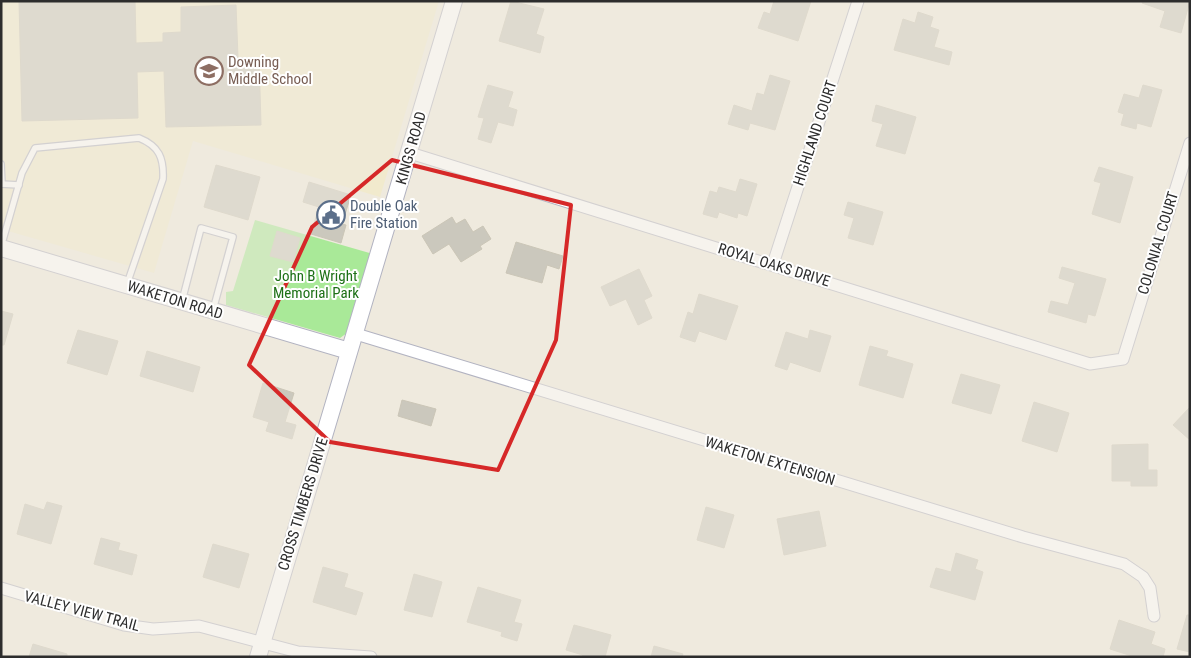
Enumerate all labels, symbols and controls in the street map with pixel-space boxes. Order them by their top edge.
place label: Downing Middle School [228,53,312,88]
school or university icon: Downing Middle School [194,56,224,86]
street label: HIGHLAND COURT [790,78,841,188]
street label: KINGS ROAD [392,109,430,187]
street label: COLONIAL COURT [1134,189,1182,297]
place label: Double Oak Fire Station [350,197,418,232]
public building icon: Double Oak Fire Station [316,200,346,230]
street label: ROYAL OAKS DRIVE [716,239,832,291]
park label: John B Wright Memorial Park [273,267,359,302]
street label: WAKETON ROAD [125,277,225,323]
street label: WAKETON EXTENSION [703,433,837,489]
street label: CROSS TIMBERS DRIVE [274,435,332,573]
street label: VALLEY VIEW TRAIL [22,587,142,635]

